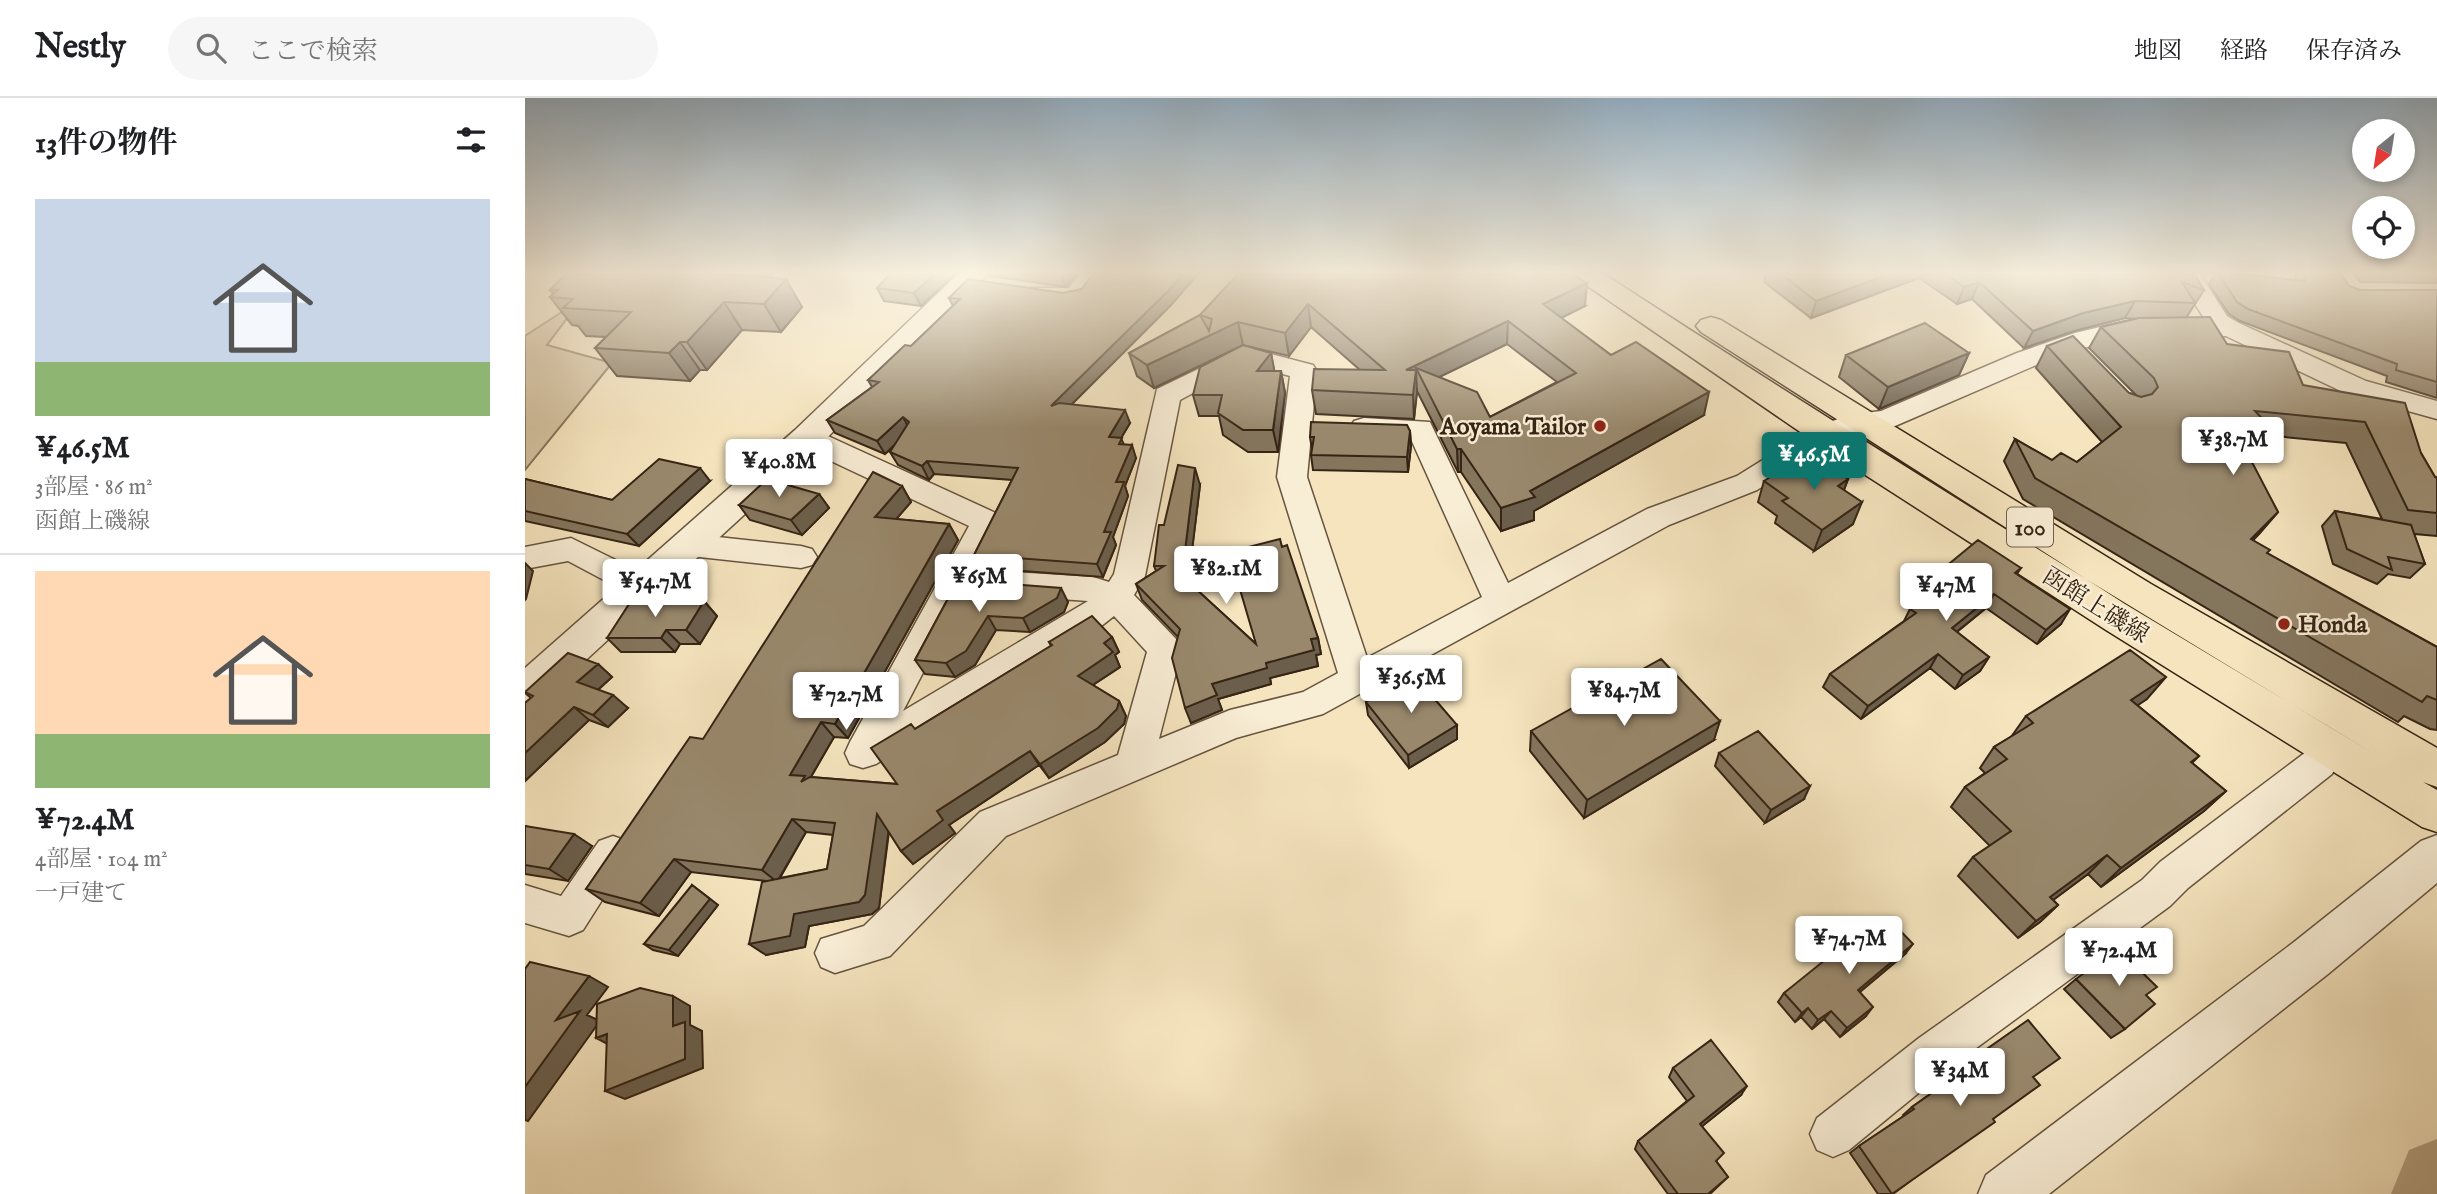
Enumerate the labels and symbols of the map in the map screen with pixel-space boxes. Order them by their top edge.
north arrow [2352,119,2415,182]
place label: Aoyama Tailor [1439,412,1586,443]
marker: Aoyama Tailor [1592,418,1608,434]
pin: ¥38.7M [2176,418,2290,477]
pin: ¥46.5M [1757,432,1871,492]
pin: ¥40.8M [722,440,836,499]
road number: 100 [2007,508,2053,546]
pin: ¥82.1M [1169,546,1283,606]
pin: ¥65M [938,554,1020,614]
pin: ¥54.7M [598,560,712,619]
street label: 函館上磯線 [2036,561,2154,651]
pin: ¥47M [1905,564,1987,623]
place label: Honda [2298,610,2368,641]
marker: Honda [2276,616,2292,632]
pin: ¥36.5M [1354,656,1468,715]
pin: ¥84.7M [1567,668,1681,728]
pin: ¥72.7M [789,672,903,732]
pin: ¥74.7M [1792,916,1906,976]
pin: ¥72.4M [2062,928,2176,988]
pin: ¥34M [1919,1048,2001,1108]

